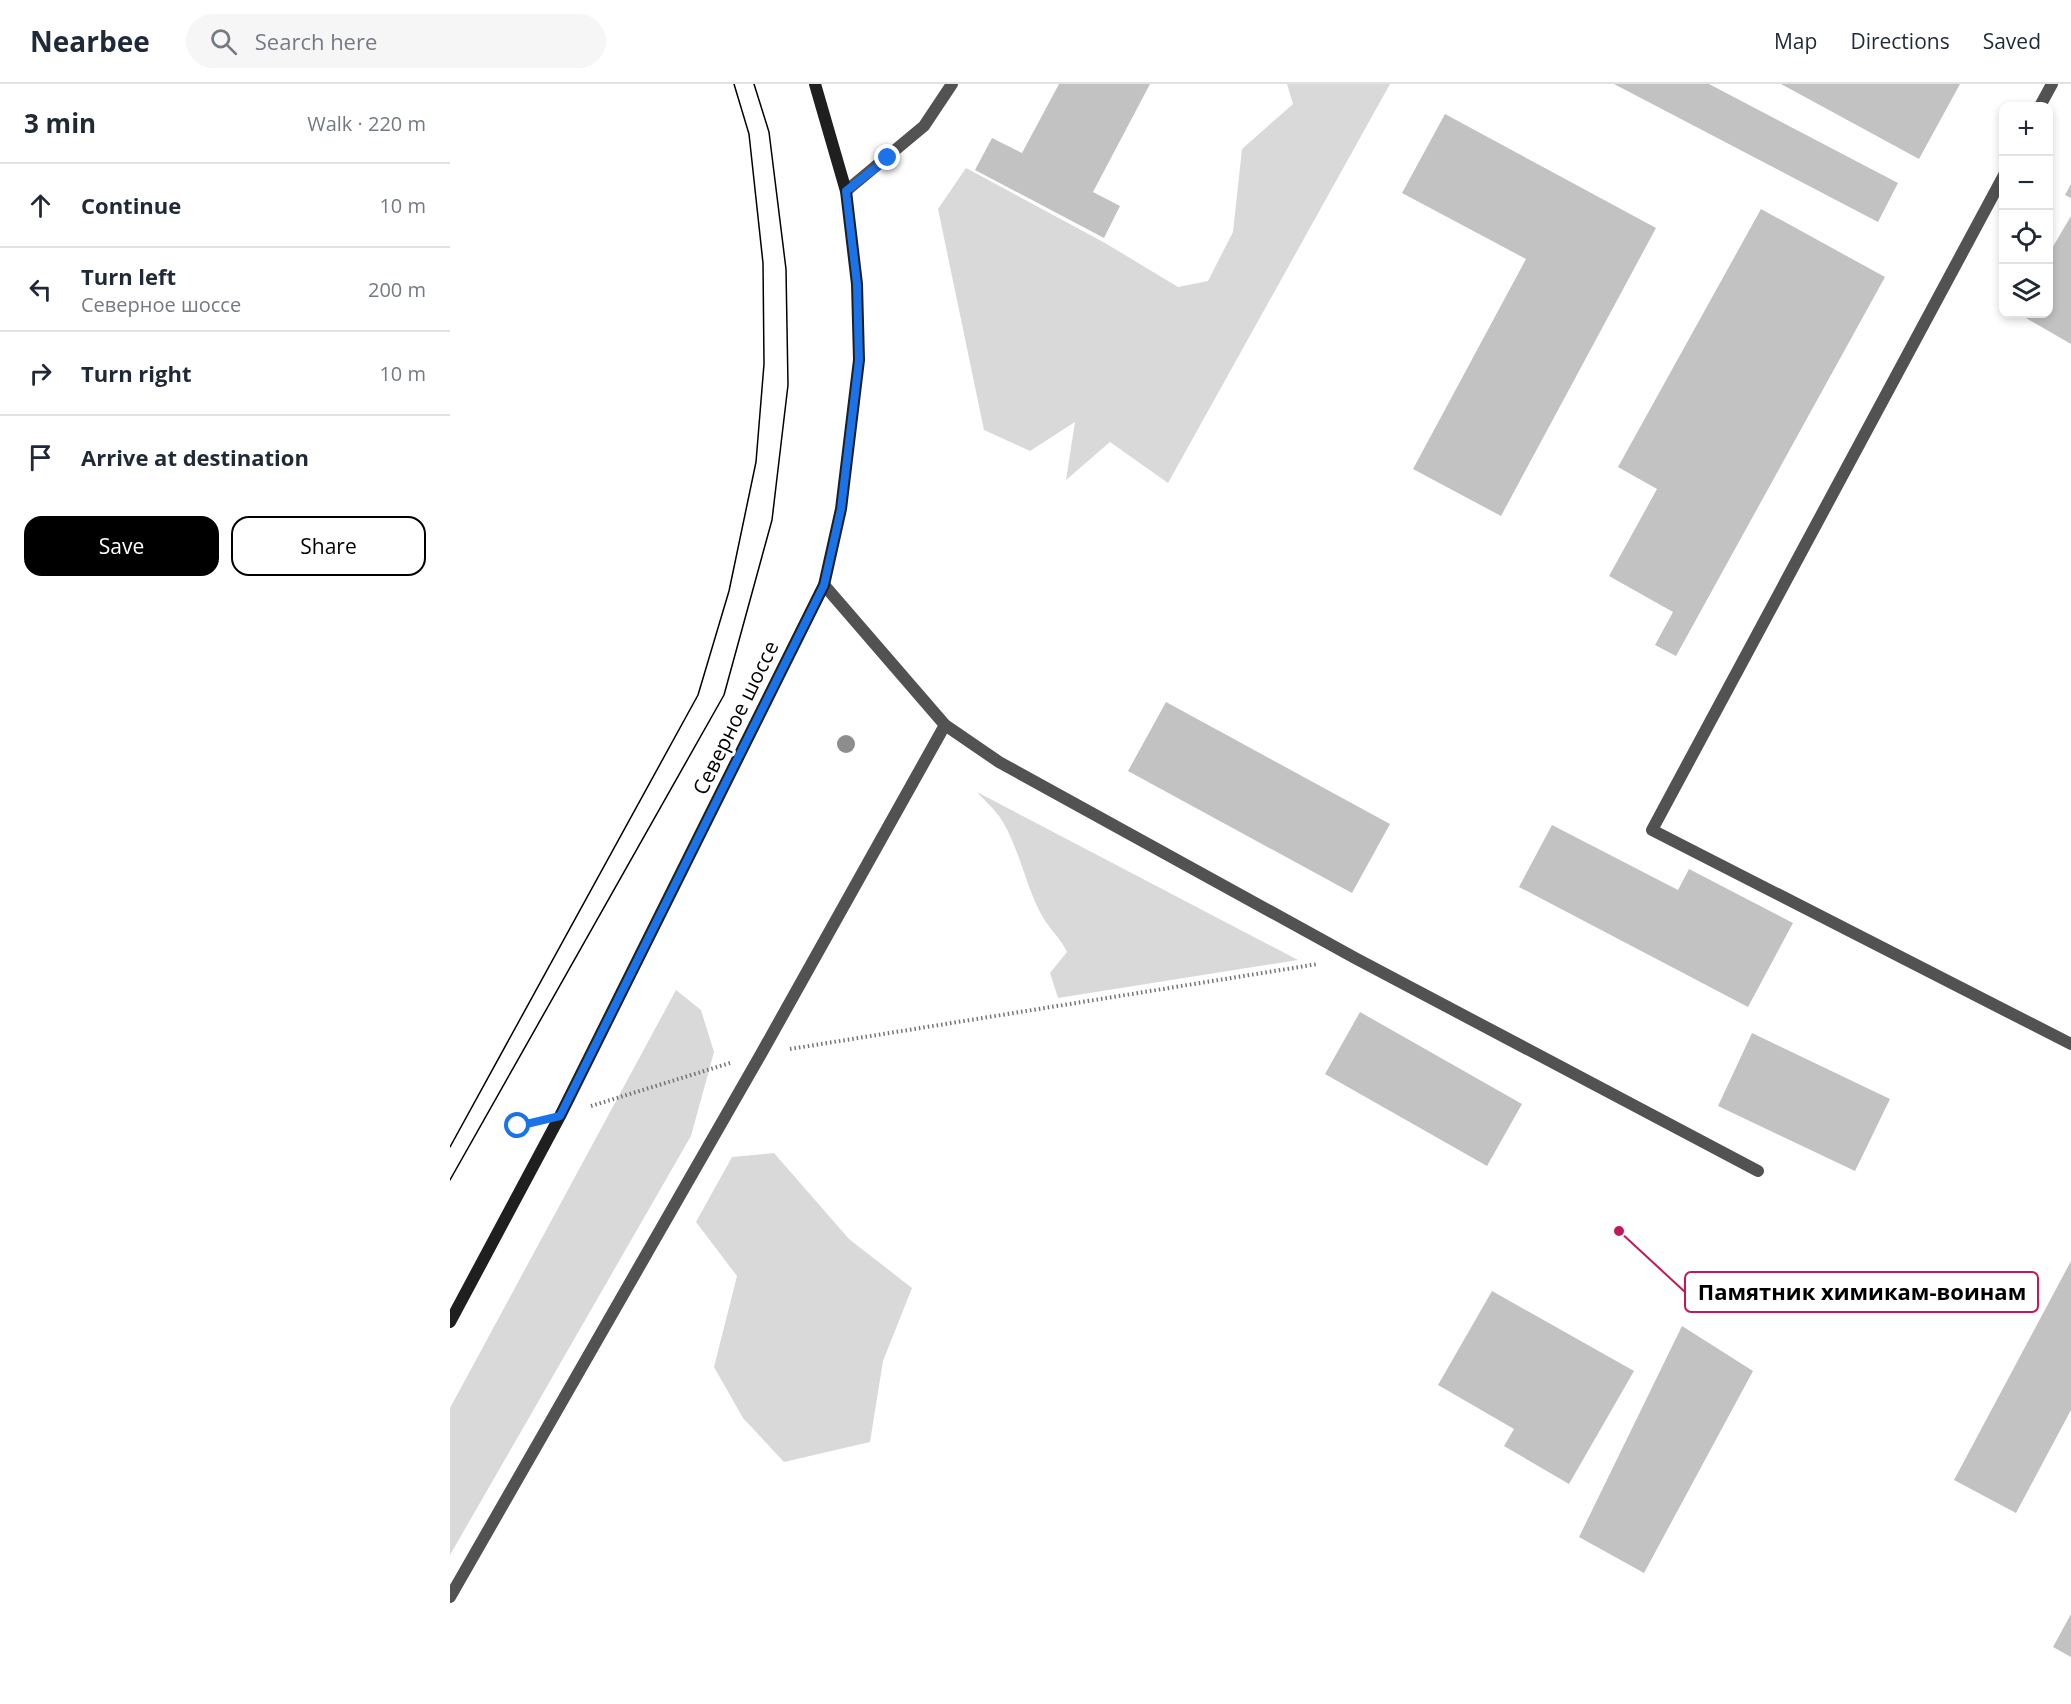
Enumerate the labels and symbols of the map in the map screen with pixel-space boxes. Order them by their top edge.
route end [874,144,900,170]
street label: Северное шоссе [686,636,785,799]
route start [504,1112,530,1138]
callout: Памятник химикам-воинам [1685,1272,2038,1312]
text: Памятник химикам-воинам [1698,1276,2026,1306]

